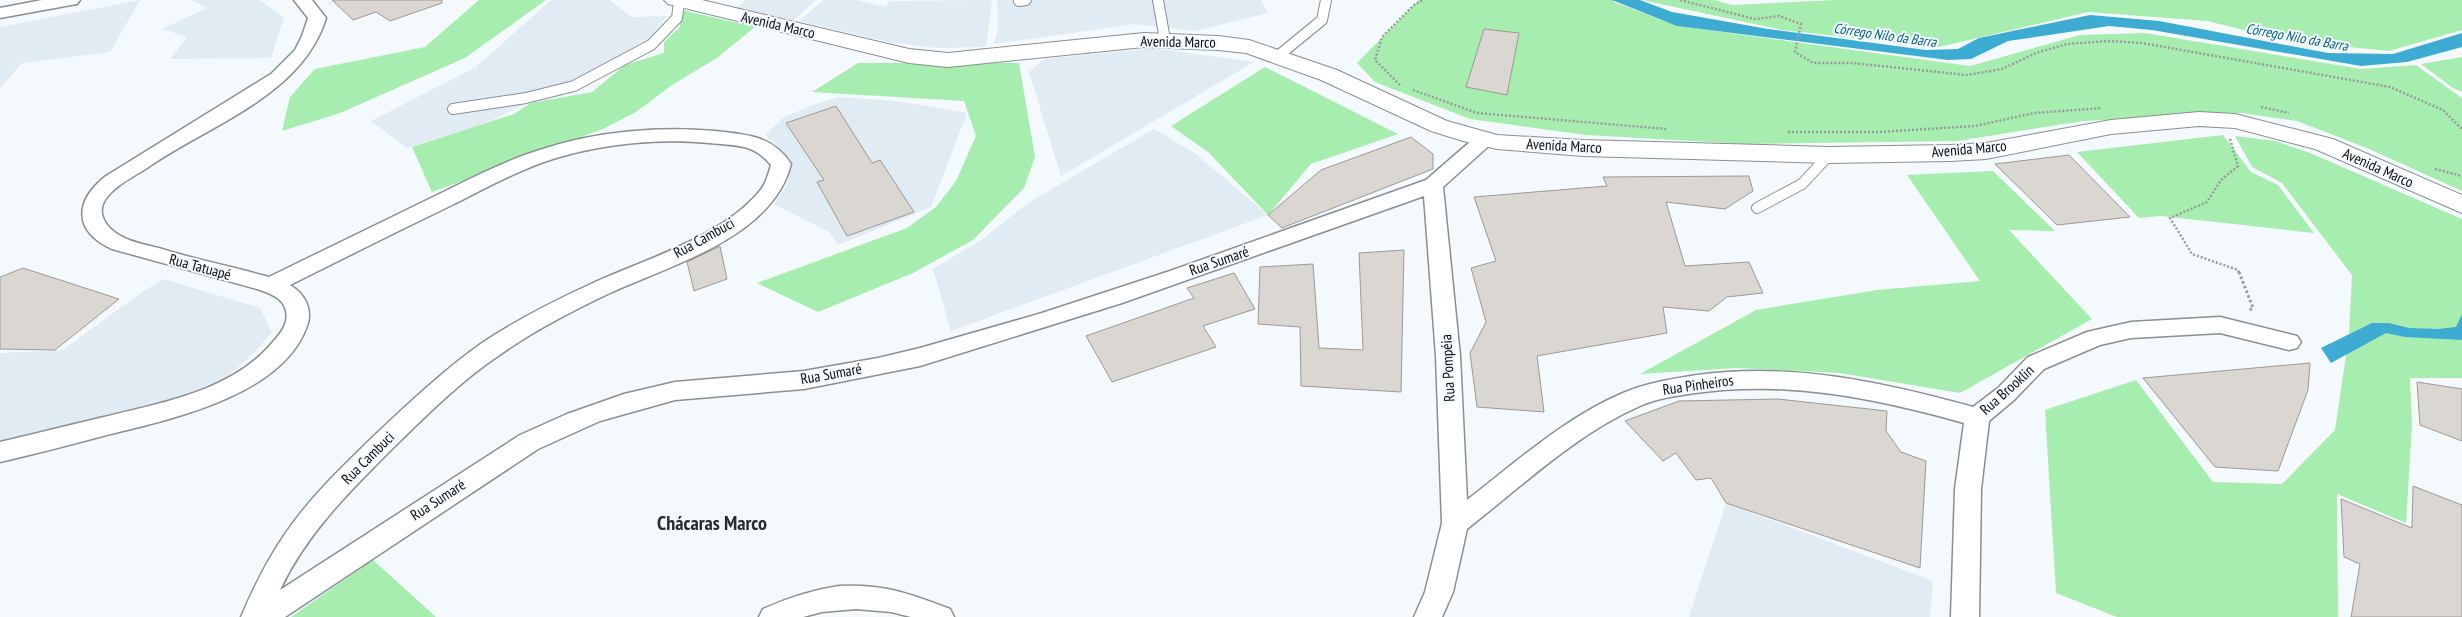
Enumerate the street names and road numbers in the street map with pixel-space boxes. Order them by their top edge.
street label: Avenida Marco [739,7,817,42]
street label: Avenida Marco [1140,31,1216,52]
street label: Avenida Marco [1526,134,1602,157]
street label: Avenida Marco [1931,136,2007,161]
street label: Avenida Marco [2340,144,2417,192]
street label: Rua Cambuci [670,213,738,262]
street label: Rua Sumaré [1186,241,1251,280]
street label: Rua Tatuapé [167,249,233,284]
street label: Rua Pompéia [1436,334,1459,402]
street label: Rua Sumaré [799,359,863,388]
street label: Rua Brooklin [1976,360,2038,419]
street label: Rua Pinheiros [1661,370,1735,399]
street label: Rua Cambuci [337,427,398,488]
street label: Rua Sumaré [407,475,469,524]

